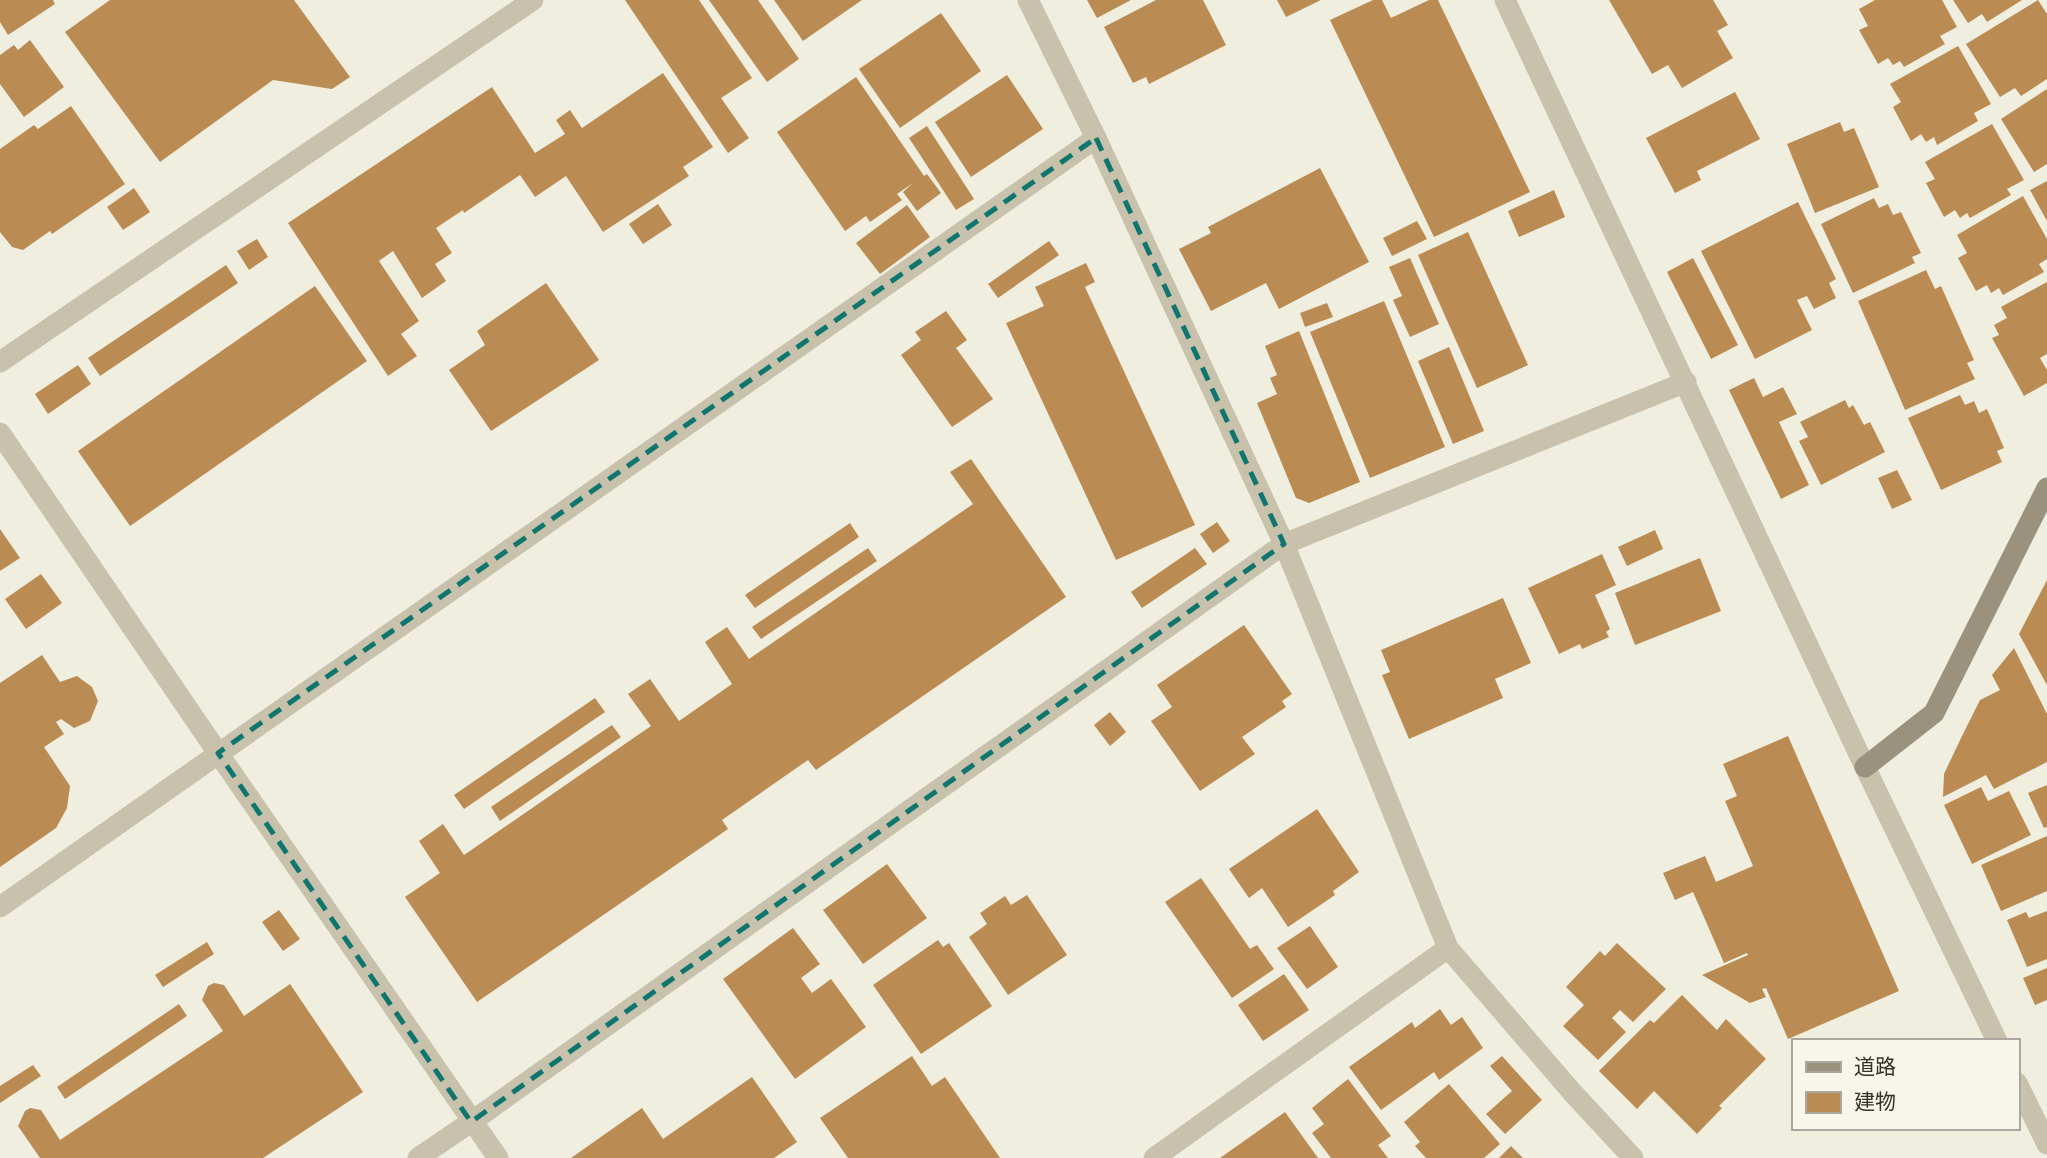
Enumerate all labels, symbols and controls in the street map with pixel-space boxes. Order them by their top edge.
legend [1792,1039,2019,1130]
text: 道路 [1854,1052,1896,1082]
text: 建物 [1854,1087,1896,1117]

